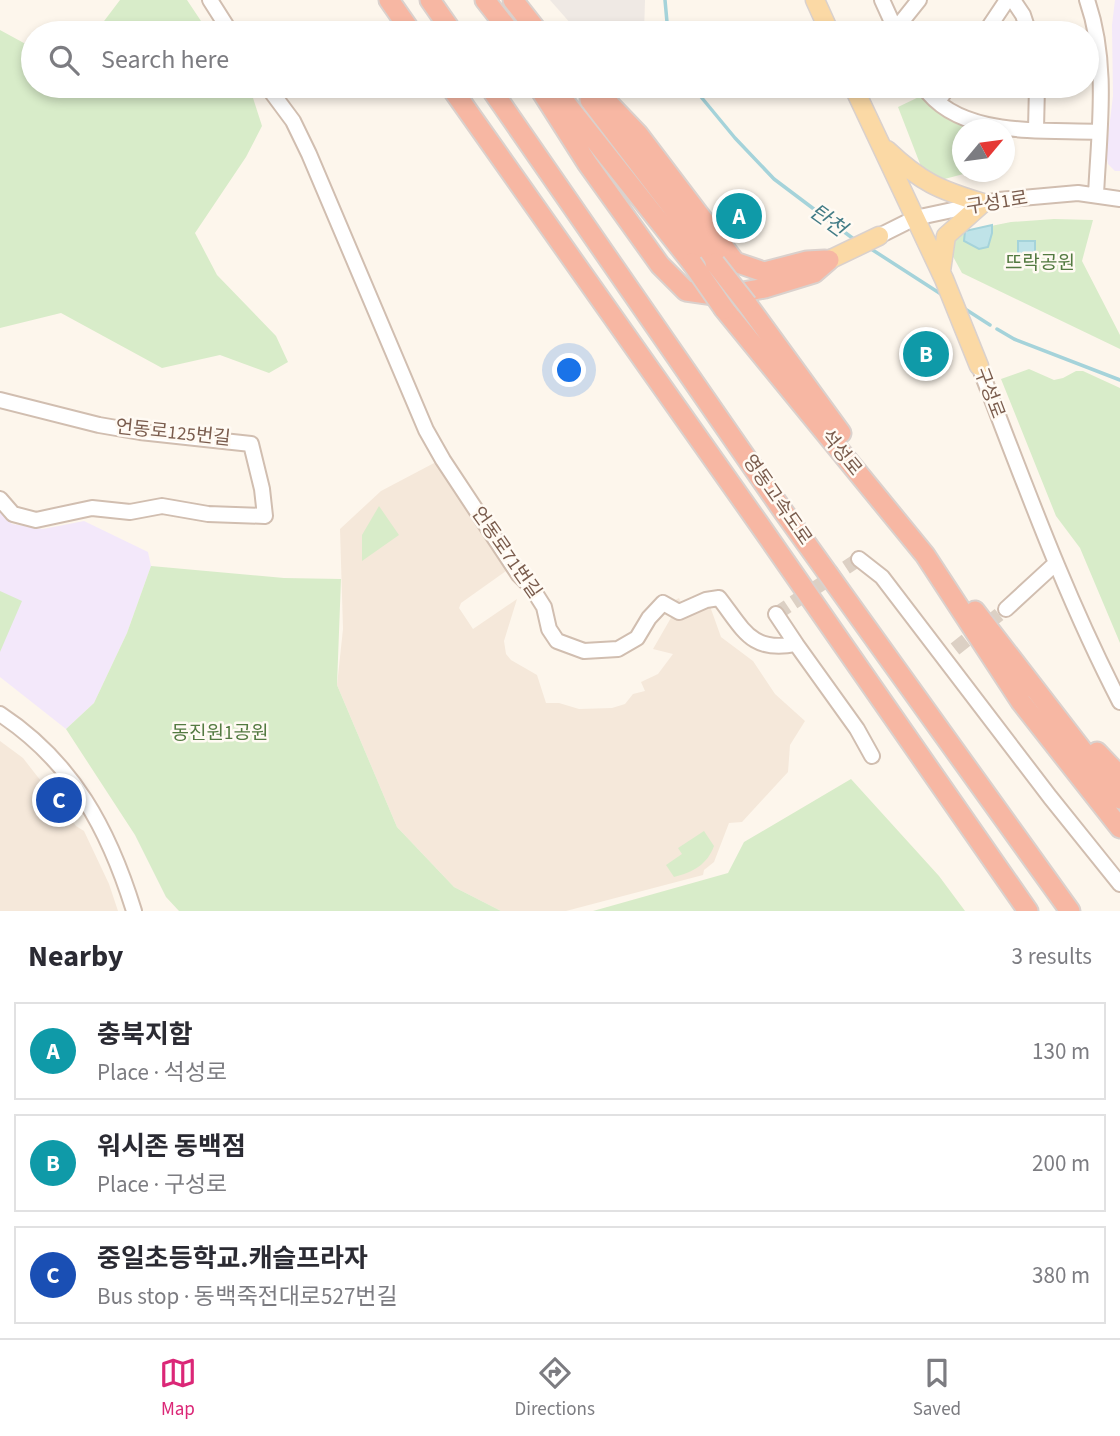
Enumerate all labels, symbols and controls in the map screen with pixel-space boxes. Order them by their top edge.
search box [21,21,1099,98]
icon: search [45,41,83,79]
text: Search here [101,41,229,78]
north arrow [952,119,1015,182]
street label: 구성1로 [964,185,1030,221]
pin: A [716,190,762,242]
water label: 탄천 [804,197,855,245]
park label: 뜨락공원 [1005,250,1075,277]
pin: B [903,328,949,380]
your location [552,353,586,387]
street label: 구성로 [967,364,1011,422]
street label: 언동로125번길 [114,414,232,452]
street label: 석성로 [814,424,868,482]
street label: 영동고속도로 [736,449,818,551]
street label: 언동로71번길 [464,502,548,604]
park label: 동진원1공원 [172,720,268,747]
pin: C [36,774,82,826]
text: Nearby [28,935,123,978]
text: 3 results [1012,940,1092,973]
text: 충북지함 [97,1016,193,1053]
text: A [46,1035,60,1068]
text: 130 m [1032,1035,1090,1068]
text: Place · 석성로 [97,1056,227,1089]
text: 워시존 동백점 [97,1128,246,1165]
text: B [46,1147,60,1180]
text: 200 m [1032,1147,1090,1180]
text: Place · 구성로 [97,1168,227,1201]
text: 중일초등학교.캐슬프라자 [97,1240,368,1277]
text: C [46,1259,60,1292]
text: 380 m [1032,1259,1090,1292]
text: Bus stop · 동백죽전대로527번길 [97,1280,398,1313]
tab: Map [159,1354,197,1423]
tab: Directions [515,1354,595,1423]
tab: Saved [913,1354,961,1423]

